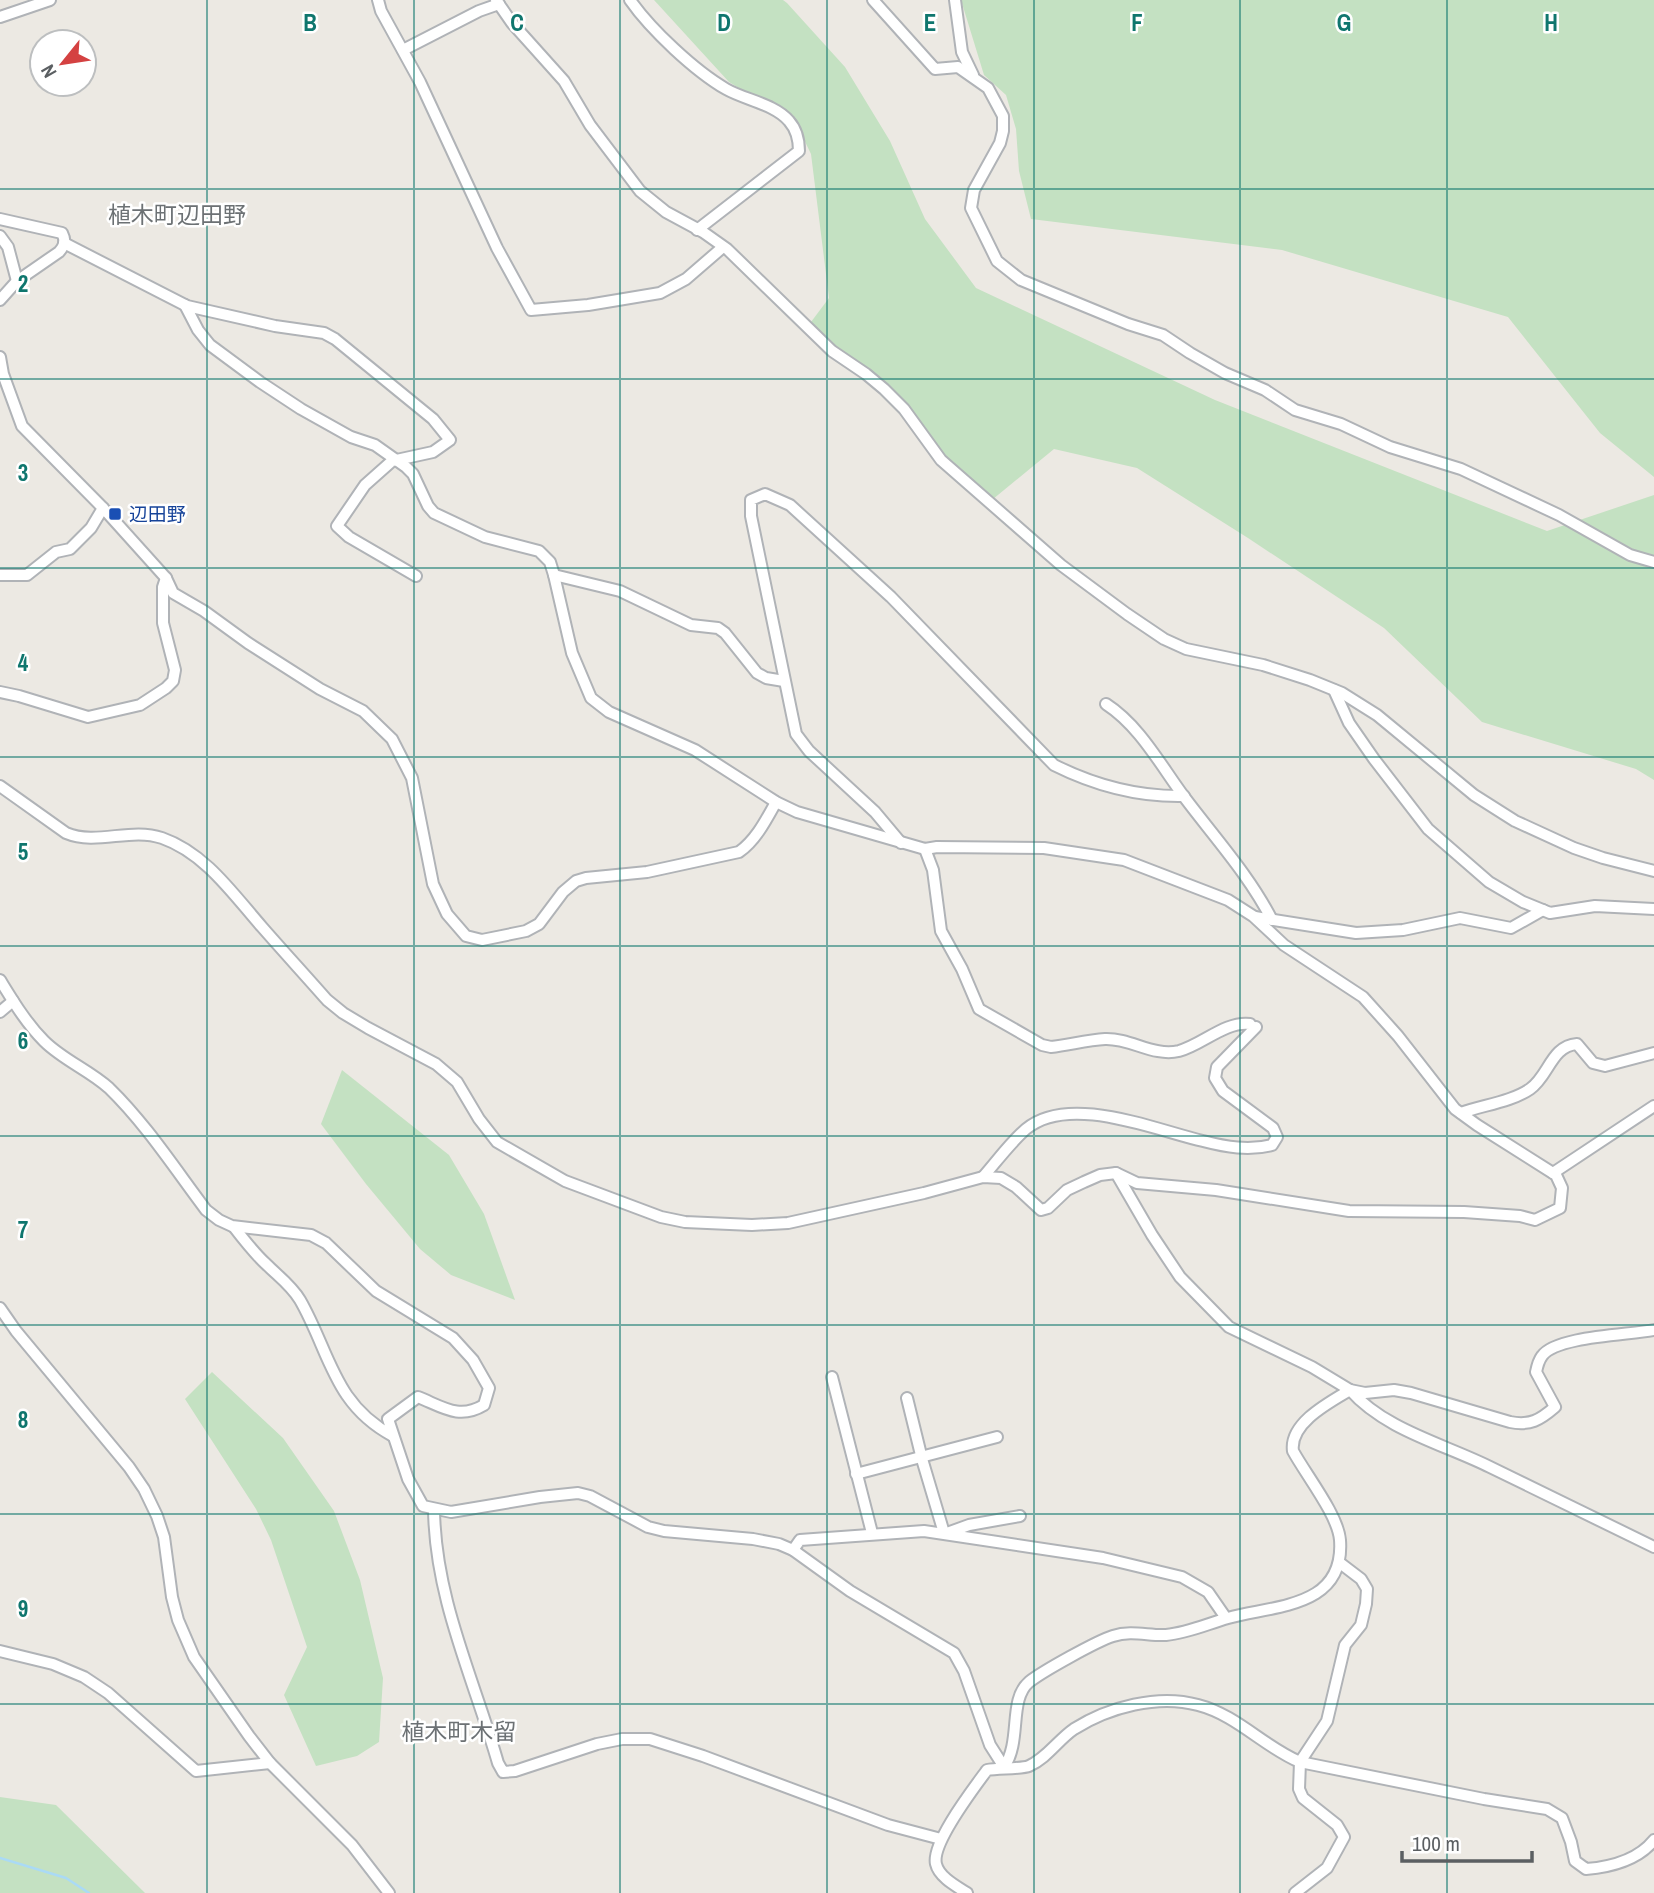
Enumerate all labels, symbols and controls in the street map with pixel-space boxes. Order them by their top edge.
text: B [303,7,317,38]
text: C [510,7,524,38]
text: D [717,7,731,38]
text: E [924,7,936,38]
text: F [1131,7,1143,38]
text: G [1337,7,1351,38]
text: H [1544,7,1558,38]
north arrow [28,28,98,98]
text: N [34,60,62,83]
district label: 植木町辺田野 [108,199,246,230]
text: 2 [18,268,28,299]
text: 3 [18,457,28,488]
place label: 辺田野 [129,501,186,527]
marker: 辺田野 [107,506,123,522]
text: 4 [18,647,29,678]
text: 5 [18,836,28,867]
text: 6 [18,1025,28,1056]
text: 7 [18,1214,28,1245]
text: 8 [18,1404,28,1435]
text: 9 [18,1593,28,1624]
district label: 植木町木留 [402,1716,517,1747]
scale bar [1402,1820,1532,1864]
text: 100 m [1412,1829,1460,1858]

